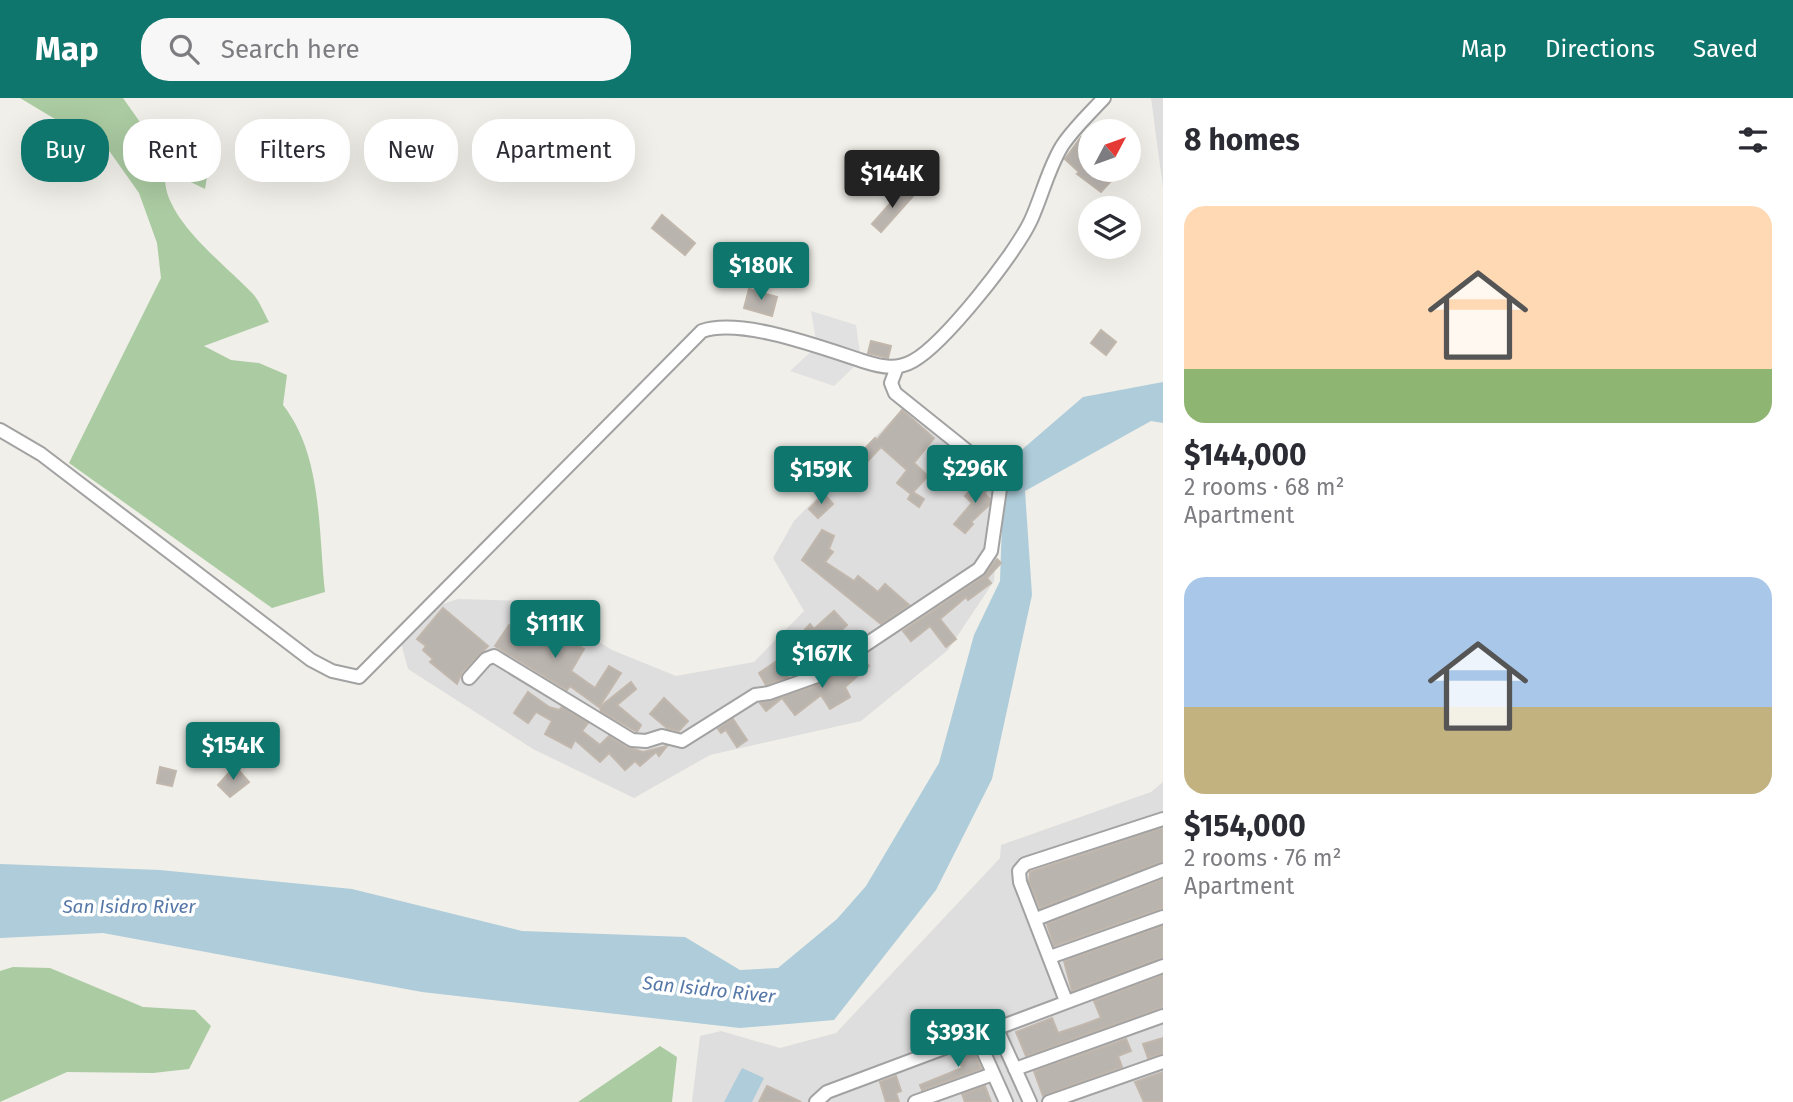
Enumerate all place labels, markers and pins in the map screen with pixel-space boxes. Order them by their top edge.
pin: $144K [843,150,941,210]
pin: $180K [712,242,810,302]
pin: $159K [772,446,870,506]
pin: $296K [926,446,1024,505]
pin: $111K [506,601,604,660]
pin: $167K [773,630,871,690]
pin: $154K [184,722,282,782]
pin: $393K [909,1010,1007,1069]

